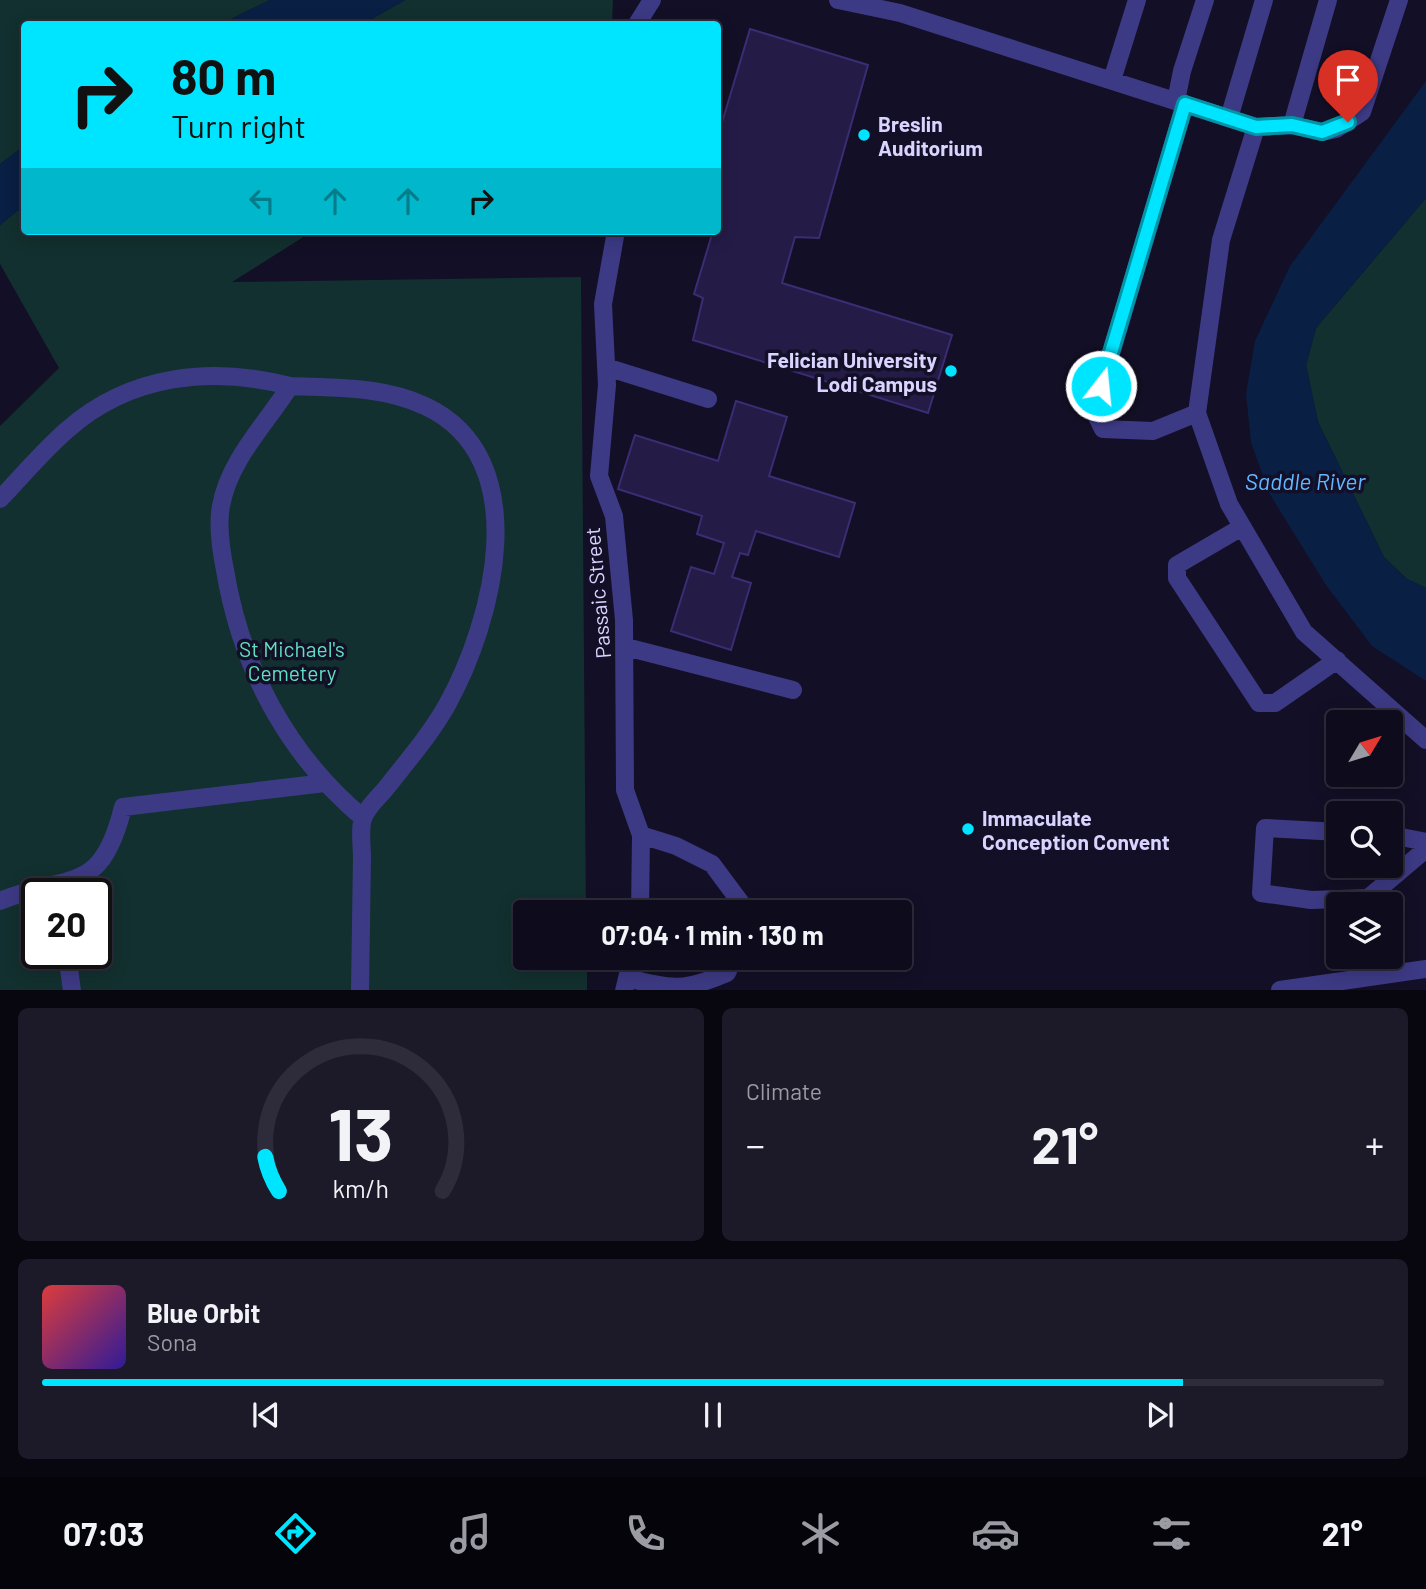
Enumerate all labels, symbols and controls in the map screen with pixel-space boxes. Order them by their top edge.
text: 80 m [171,46,276,105]
icon: right [56,49,147,140]
pin [1318,50,1378,122]
icon: arrive [1329,61,1367,99]
text: Turn right [171,106,306,144]
place label: Breslin Auditorium [878,111,983,160]
marker: Breslin Auditorium [856,127,872,143]
icon: left [243,182,281,220]
icon: ahead [316,182,354,220]
icon: ahead [389,182,427,220]
icon: right [462,182,500,220]
place label: Felician University Lodi Campus [767,347,937,396]
position arrow [1064,349,1138,423]
marker: Felician University Lodi Campus [943,363,959,379]
water label: Saddle River [1245,467,1366,495]
street label: Passaic Street [579,526,615,660]
park label: St Michael's Cemetery [239,636,345,685]
north arrow [1326,710,1404,788]
map controls [1326,710,1403,969]
button: search [1326,801,1403,878]
place label: Immaculate Conception Convent [982,805,1170,854]
marker: Immaculate Conception Convent [960,821,976,837]
speed limit sign: 20 [21,878,112,969]
button: layers [1326,892,1403,969]
text: 07:04 · 1 min · 130 m [601,919,824,950]
text: Climate [746,1077,822,1105]
text: 13 [328,1088,394,1176]
text: 21° [1032,1112,1098,1174]
text: − [746,1121,765,1167]
text: + [1365,1121,1384,1167]
text: km/h [333,1172,389,1202]
text: Blue Orbit [147,1297,260,1328]
text: Sona [147,1328,197,1356]
icon: previous [247,1396,285,1434]
icon: pause [694,1396,732,1434]
icon: next [1141,1396,1179,1434]
icon: directions [271,1509,320,1558]
icon: music [446,1509,495,1558]
icon: phone [621,1509,670,1558]
icon: climate [796,1509,845,1558]
icon: car [971,1509,1020,1558]
icon: filters [1147,1509,1196,1558]
text: 07:03 [63,1514,144,1552]
text: 21° [1322,1514,1363,1552]

